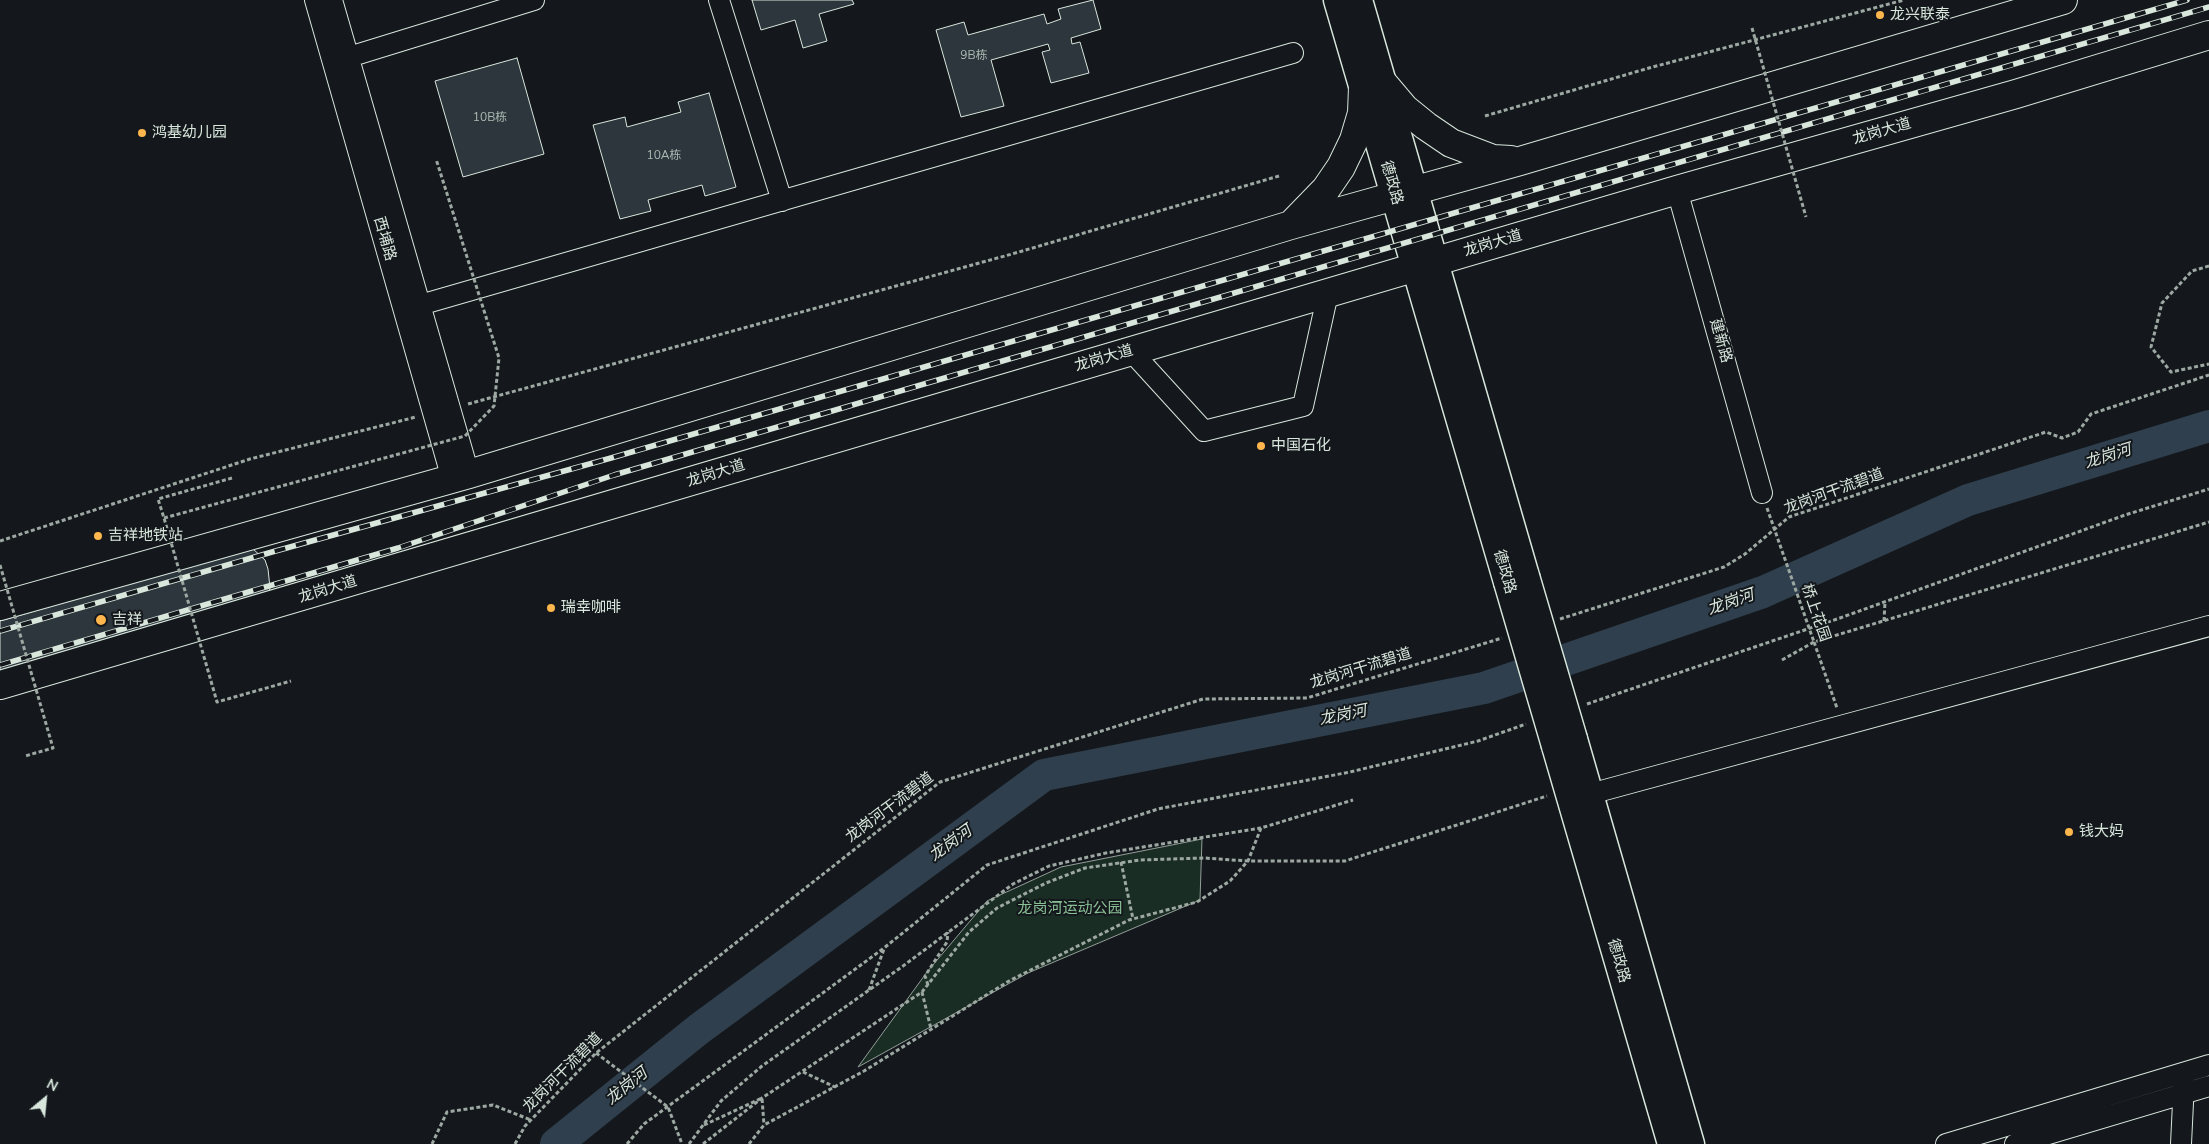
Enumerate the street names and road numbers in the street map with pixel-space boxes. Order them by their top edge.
street label: 龙岗大道 [1851,115,1913,149]
street label: 德政路 [1376,159,1406,207]
street label: 西埔路 [369,215,399,263]
street label: 龙岗大道 [1462,227,1524,261]
street label: 建新路 [1705,317,1735,365]
street label: 龙岗大道 [1073,342,1135,376]
street label: 龙岗大道 [685,457,747,491]
street label: 龙岗河干流碧道 [1782,466,1886,518]
street label: 德政路 [1489,548,1519,596]
street label: 龙岗大道 [297,573,359,607]
street label: 桥上花园 [1797,582,1833,644]
street label: 龙岗河干流碧道 [1308,645,1414,693]
street label: 龙岗河干流碧道 [843,769,937,847]
street label: 德政路 [1603,937,1633,985]
street label: 龙岗河干流碧道 [520,1030,606,1116]

